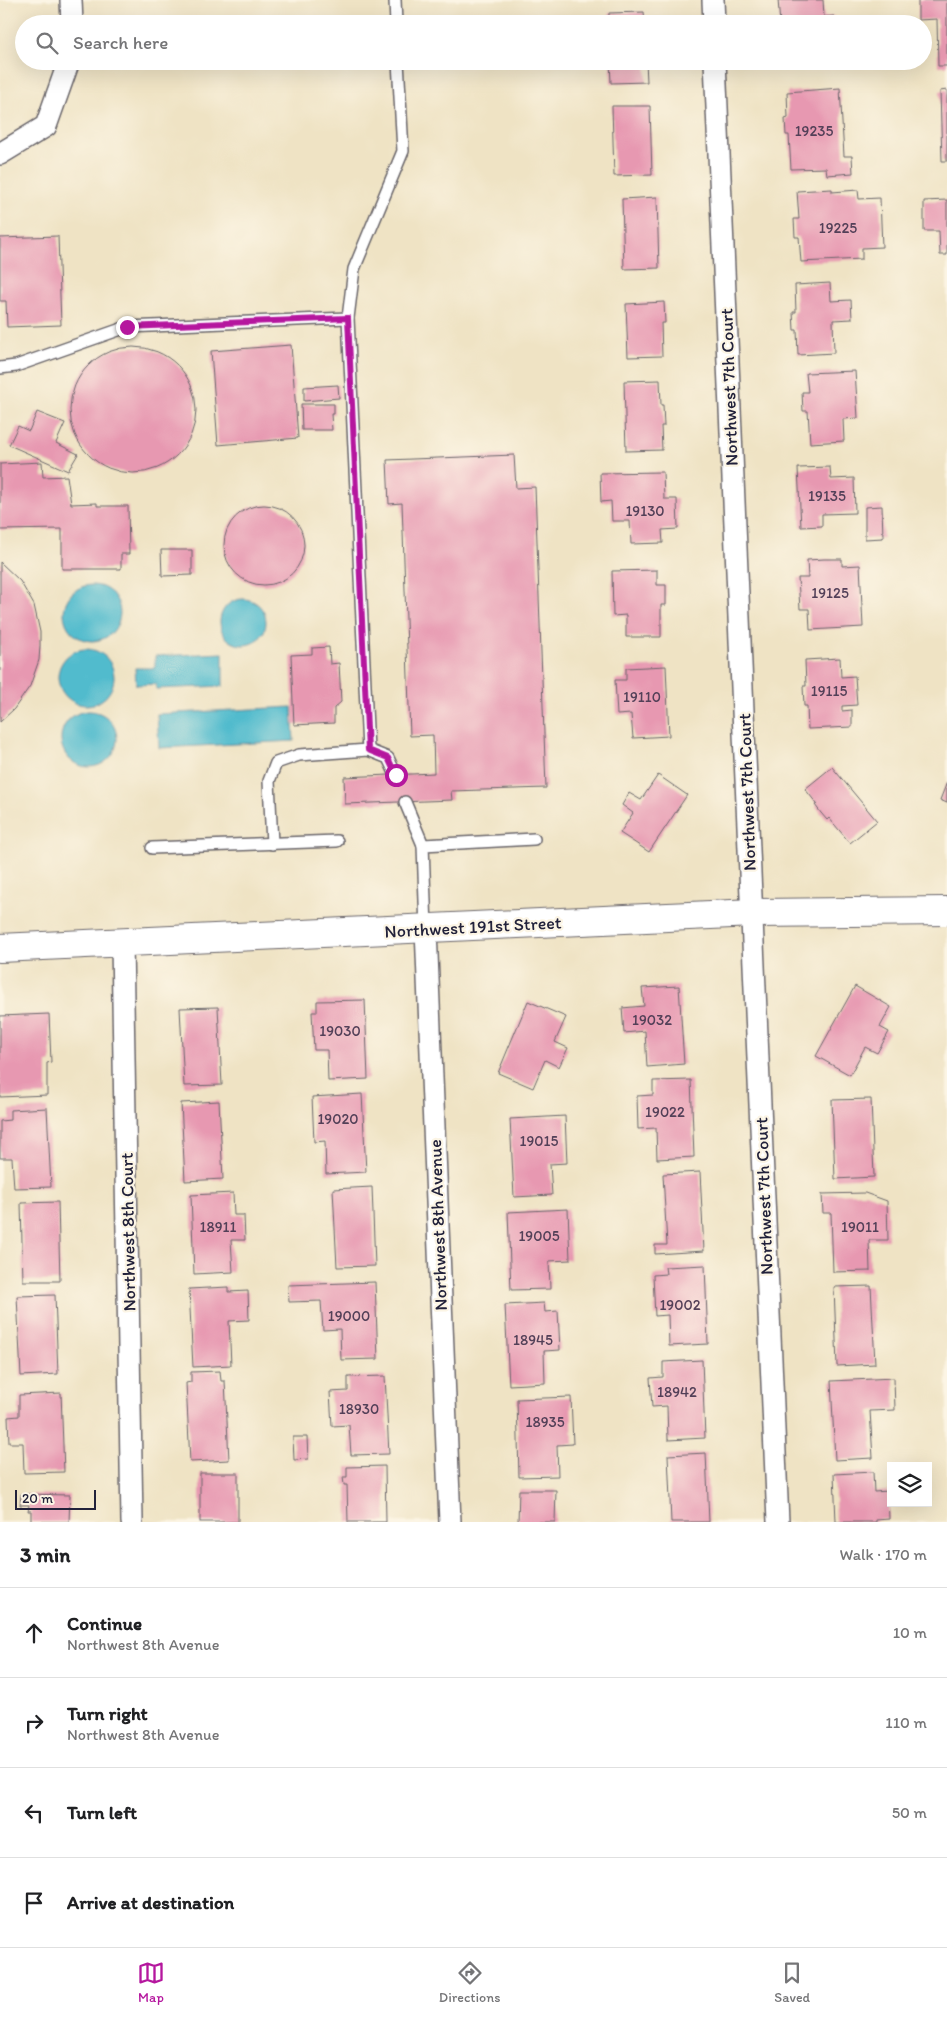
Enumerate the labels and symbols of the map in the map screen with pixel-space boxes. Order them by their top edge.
house number: 19235 [795,122,833,140]
house number: 19225 [819,219,857,237]
street label: Northwest 7th Court [715,307,743,466]
route end [116,316,139,339]
house number: 19135 [808,487,846,505]
house number: 19130 [625,502,665,520]
house number: 19125 [811,584,849,602]
house number: 19115 [811,682,847,700]
house number: 19110 [623,688,661,706]
street label: Northwest 7th Court [733,712,761,871]
route start [385,764,408,787]
street label: Northwest 191st Street [384,911,562,943]
house number: 19032 [632,1011,672,1029]
house number: 19030 [319,1022,361,1040]
house number: 19022 [645,1103,685,1121]
house number: 19020 [317,1110,359,1128]
street label: Northwest 7th Court [750,1116,778,1275]
house number: 19015 [520,1132,559,1150]
street label: Northwest 8th Avenue [424,1139,452,1311]
street label: Northwest 8th Court [116,1152,140,1312]
house number: 18911 [200,1218,237,1236]
house number: 19011 [841,1218,879,1236]
house number: 19005 [518,1227,560,1245]
house number: 19002 [659,1296,701,1314]
house number: 19000 [328,1307,370,1325]
house number: 18945 [513,1331,553,1349]
house number: 18942 [657,1383,697,1401]
house number: 18930 [339,1400,379,1418]
house number: 18935 [525,1413,565,1431]
scale bar [15,1487,96,1510]

